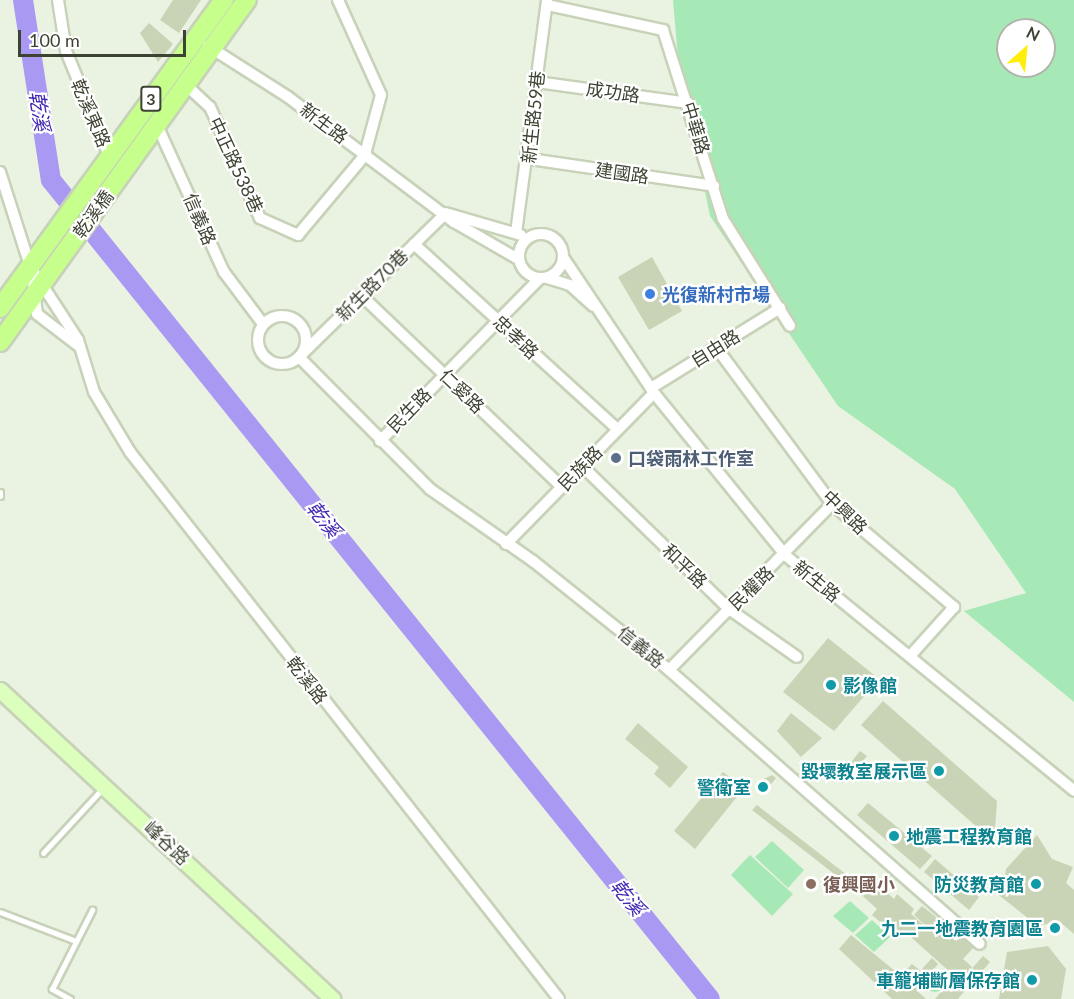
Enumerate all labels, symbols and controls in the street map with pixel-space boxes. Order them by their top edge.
scale bar [21,18,189,56]
north arrow [996,18,1056,78]
text: N [1024,22,1043,45]
text: 100 m [29,29,80,51]
street label: 新生路59巷 [517,70,549,164]
street label: 乾溪東路 [67,76,115,150]
street label: 成功路 [585,78,641,106]
road number: 3 [139,86,163,112]
water label: 乾溪 [25,89,55,133]
street label: 新生路 [296,98,352,148]
street label: 中華路 [678,99,714,157]
street label: 中正路538巷 [204,114,268,216]
street label: 建國路 [594,159,650,187]
street label: 乾溪橋 [68,186,118,242]
street label: 信義路 [180,190,220,248]
street label: 新生路70巷 [332,245,412,325]
place label: 光復新村市場 [662,283,770,305]
marker: 光復新村市場 [643,287,657,301]
street label: 忠孝路 [489,311,543,363]
street label: 自由路 [686,325,744,371]
street label: 仁愛路 [435,364,489,418]
street label: 民生路 [382,383,436,437]
street label: 民族路 [553,441,607,495]
place label: 口袋雨林工作室 [628,447,754,469]
marker: 口袋雨林工作室 [609,451,623,465]
street label: 中興路 [818,485,872,539]
water label: 乾溪 [302,496,346,542]
street label: 和平路 [658,539,712,593]
street label: 新生路 [789,556,845,606]
street label: 民權路 [724,561,778,615]
street label: 信義路 [613,622,669,672]
street label: 乾溪路 [282,652,332,708]
place label: 影像館 [843,674,897,696]
marker: 影像館 [824,678,838,692]
place label: 毀壞教室展示區 [801,760,927,782]
marker: 毀壞教室展示區 [932,764,946,778]
place label: 警衛室 [697,776,751,798]
marker: 警衛室 [756,780,770,794]
street label: 峰谷路 [140,817,194,869]
place label: 地震工程教育館 [906,825,1032,847]
marker: 地震工程教育館 [887,829,901,843]
place label: 復興國小 [823,873,895,895]
place label: 防災教育館 [934,873,1024,895]
water label: 乾溪 [606,874,650,920]
marker: 復興國小 [804,877,818,891]
marker: 防災教育館 [1029,877,1043,891]
place label: 九二一地震教育園區 [881,917,1043,939]
marker: 九二一地震教育園區 [1048,921,1062,935]
place label: 車籠埔斷層保存館 [876,969,1020,991]
marker: 車籠埔斷層保存館 [1025,973,1039,987]

